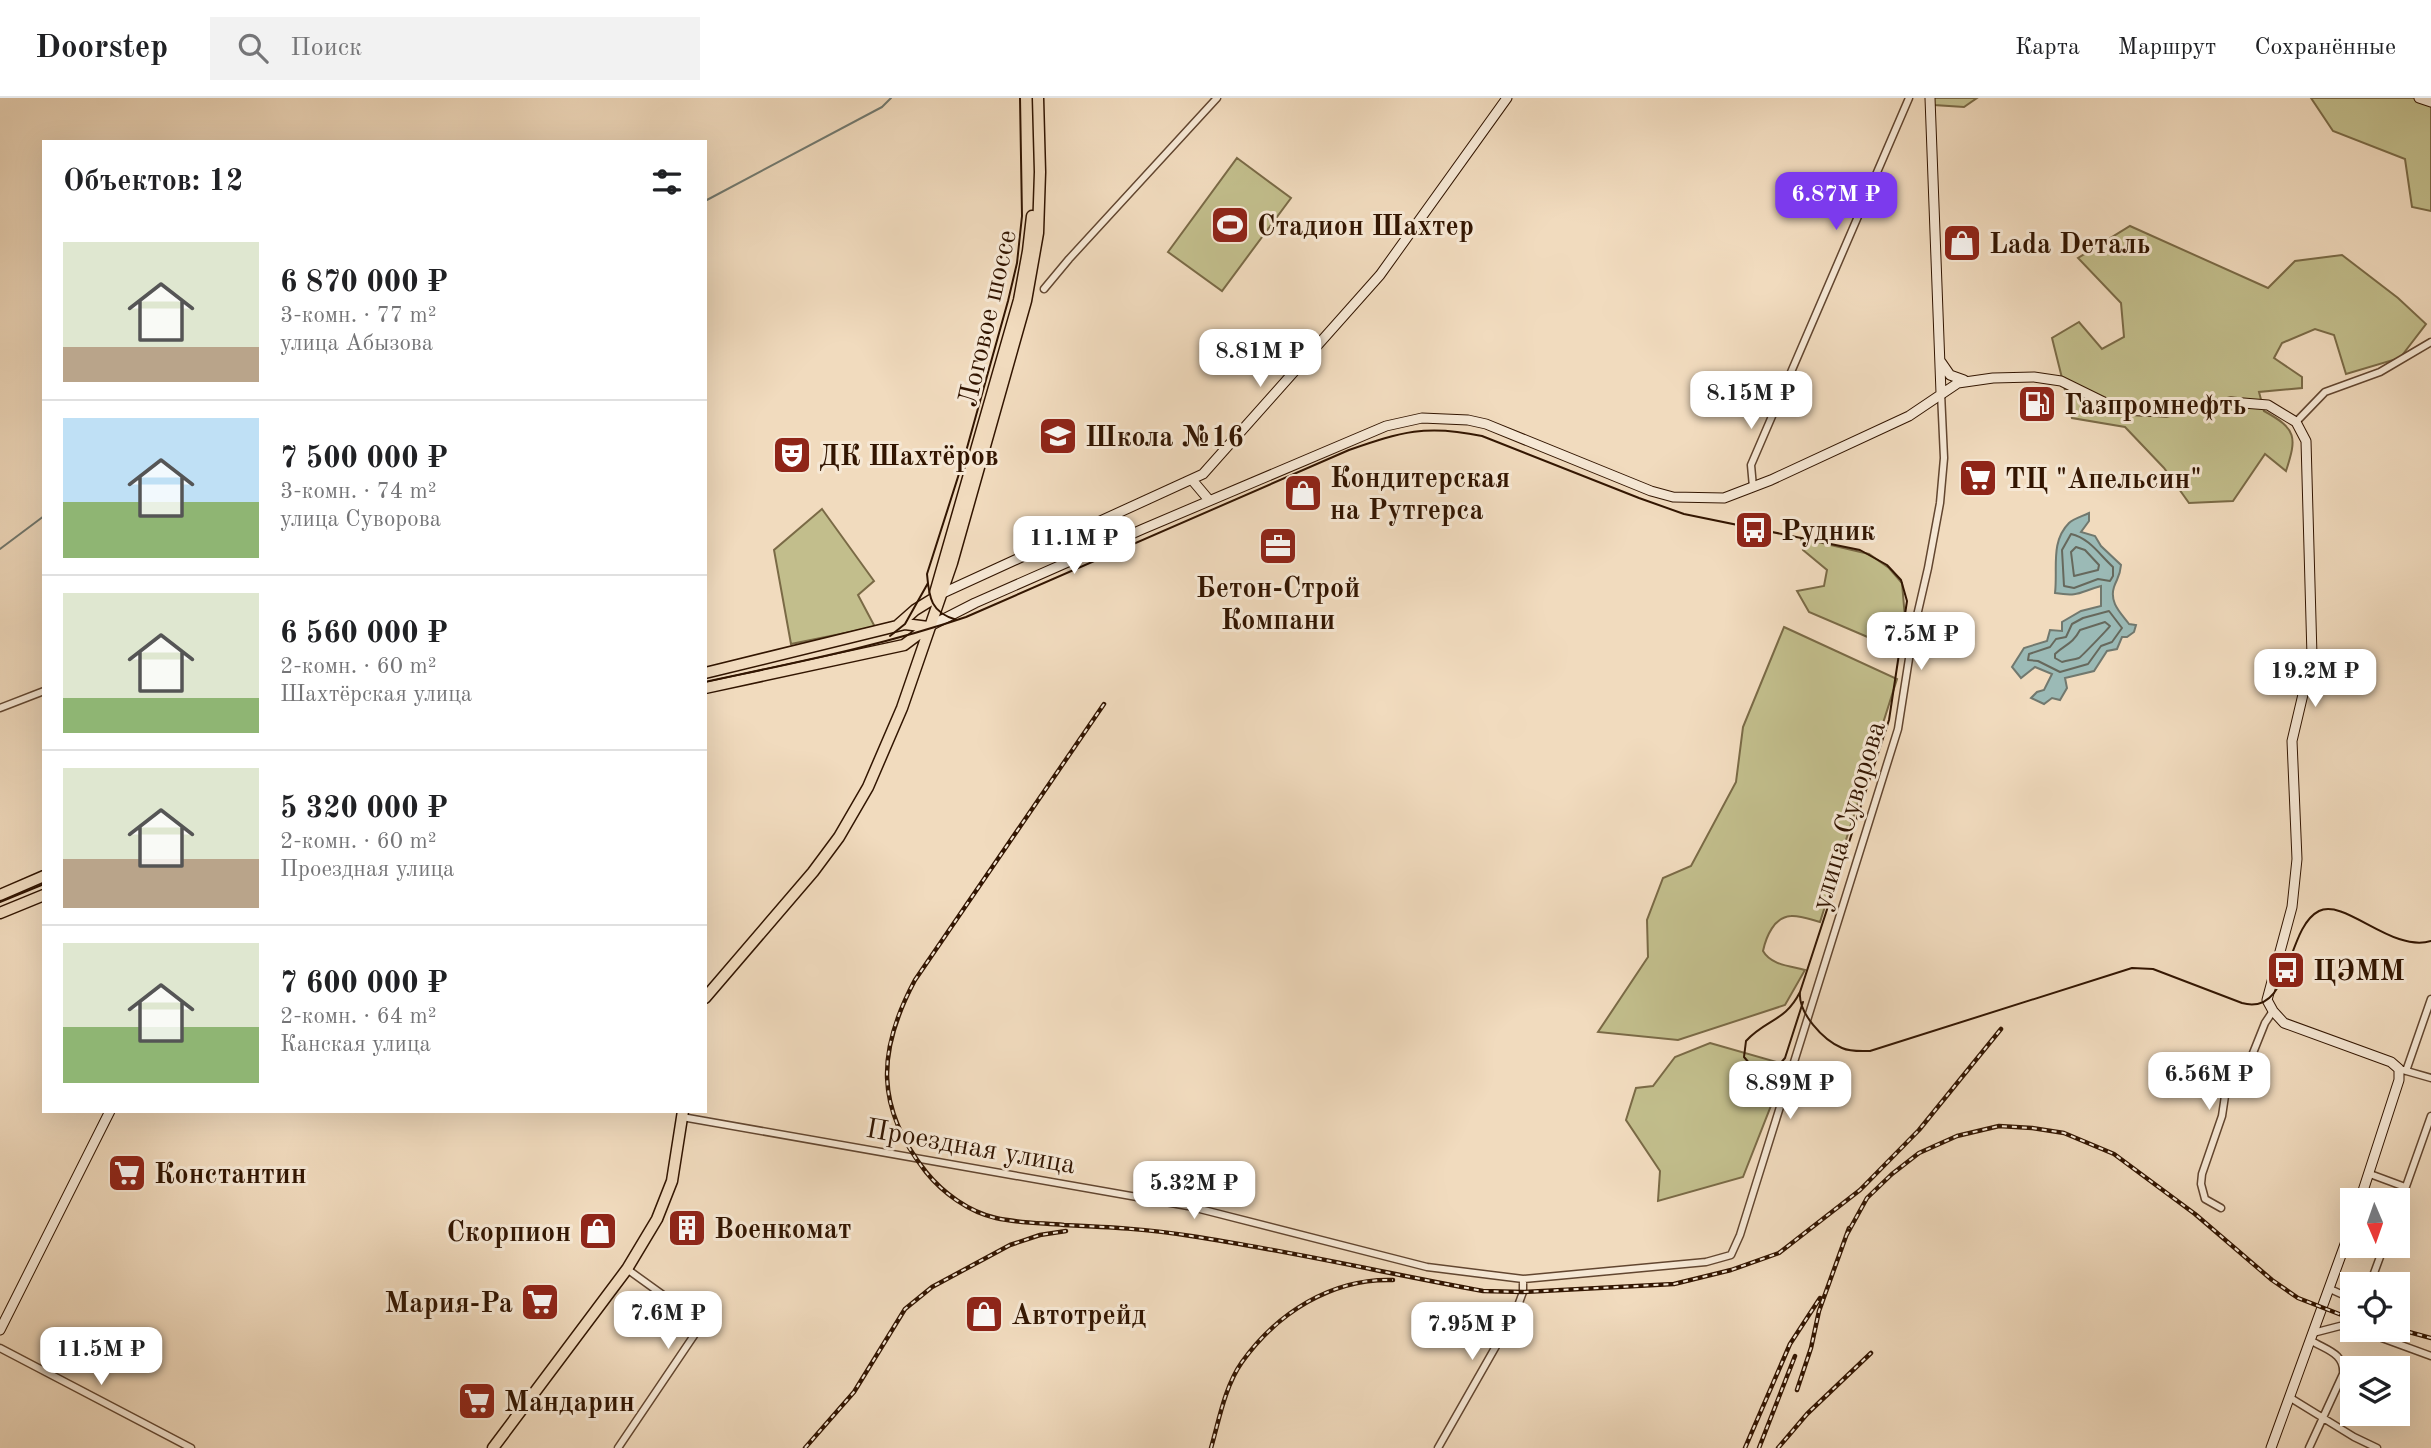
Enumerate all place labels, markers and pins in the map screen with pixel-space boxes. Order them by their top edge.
pin: 6.87M ₽ [1771,172,1901,232]
sports icon: Стадион Шахтер [1209,204,1251,246]
place label: Стадион Шахтер [1257,213,1474,242]
shop icon: Lada Dеталь [1941,222,1983,264]
place label: Lada Dеталь [1989,232,2150,260]
pin: 8.81M ₽ [1195,330,1325,389]
pin: 8.15M ₽ [1686,372,1816,431]
fuel station icon: Газпромнефть [2016,383,2058,425]
place label: Газпромнефть [2064,393,2246,421]
school or university icon: Школа №16 [1037,415,1079,457]
place label: Школа №16 [1085,424,1244,453]
theatre icon: ДК Шахтёров [771,434,813,476]
place label: ДК Шахтёров [819,443,999,472]
supermarket icon: ТЦ "Апельсин" [1957,457,1999,499]
place label: Кондитерская на Рутгерса [1330,465,1510,526]
place label: ТЦ "Апельсин" [2005,467,2202,495]
shop icon: Кондитерская на Рутгерса [1282,472,1324,514]
bus stop icon: Рудник [1733,509,1775,551]
pin: 11.1M ₽ [1009,517,1139,576]
place label: Рудник [1781,519,1875,547]
office icon: Бетон-Строй Компани [1257,525,1299,567]
place label: Бетон-Строй Компани [1196,575,1360,636]
pin: 7.5M ₽ [1864,612,1978,672]
pin: 19.2M ₽ [2250,650,2380,709]
bus stop icon: ЦЭММ [2265,949,2307,991]
place label: ЦЭММ [2313,958,2405,987]
pin: 6.56M ₽ [2144,1052,2274,1112]
pin: 8.89M ₽ [1725,1062,1855,1121]
supermarket icon: Константин [106,1152,148,1194]
place label: Константин [154,1161,307,1190]
pin: 5.32M ₽ [1129,1162,1259,1221]
building icon: Военкомат [666,1207,708,1249]
shop icon: Скорпион [577,1210,619,1252]
place label: Военкомат [714,1217,852,1245]
place label: Скорпион [447,1219,571,1248]
supermarket icon: Мария-Ра [519,1281,561,1323]
place label: Мария-Ра [384,1291,513,1319]
pin: 7.6M ₽ [611,1292,725,1351]
shop icon: Автотрейд [963,1293,1005,1335]
pin: 7.95M ₽ [1407,1302,1537,1362]
place label: Автотрейд [1011,1303,1146,1331]
pin: 11.5M ₽ [36,1328,166,1387]
supermarket icon: Мандарин [456,1380,498,1422]
place label: Мандарин [504,1390,635,1418]

